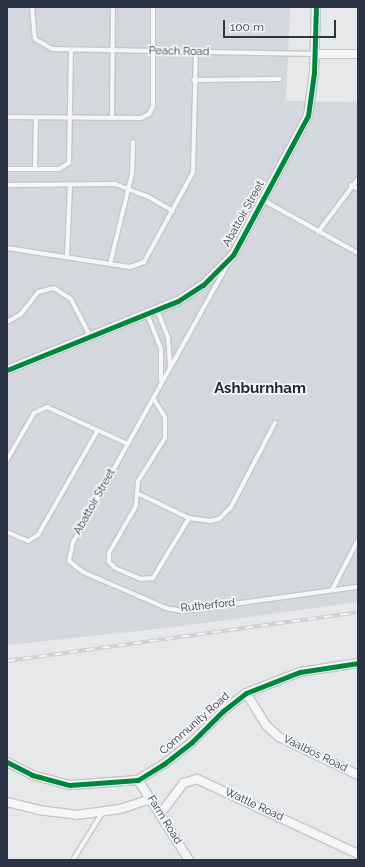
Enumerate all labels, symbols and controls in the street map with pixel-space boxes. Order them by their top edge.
scale bar [225,12,338,38]
text: 100 m [230,20,264,34]
street label: Peach Road [148,45,210,59]
street label: Abattoir Street [220,179,268,249]
district label: Ashburnham [214,380,306,398]
street label: Abattoir Street [71,467,119,537]
street label: Rutherford [180,597,236,615]
street label: Community Road [157,690,233,758]
street label: Vaalbos Road [281,733,349,775]
street label: Wattle Road [223,786,285,824]
street label: Farm Road [144,793,184,847]

